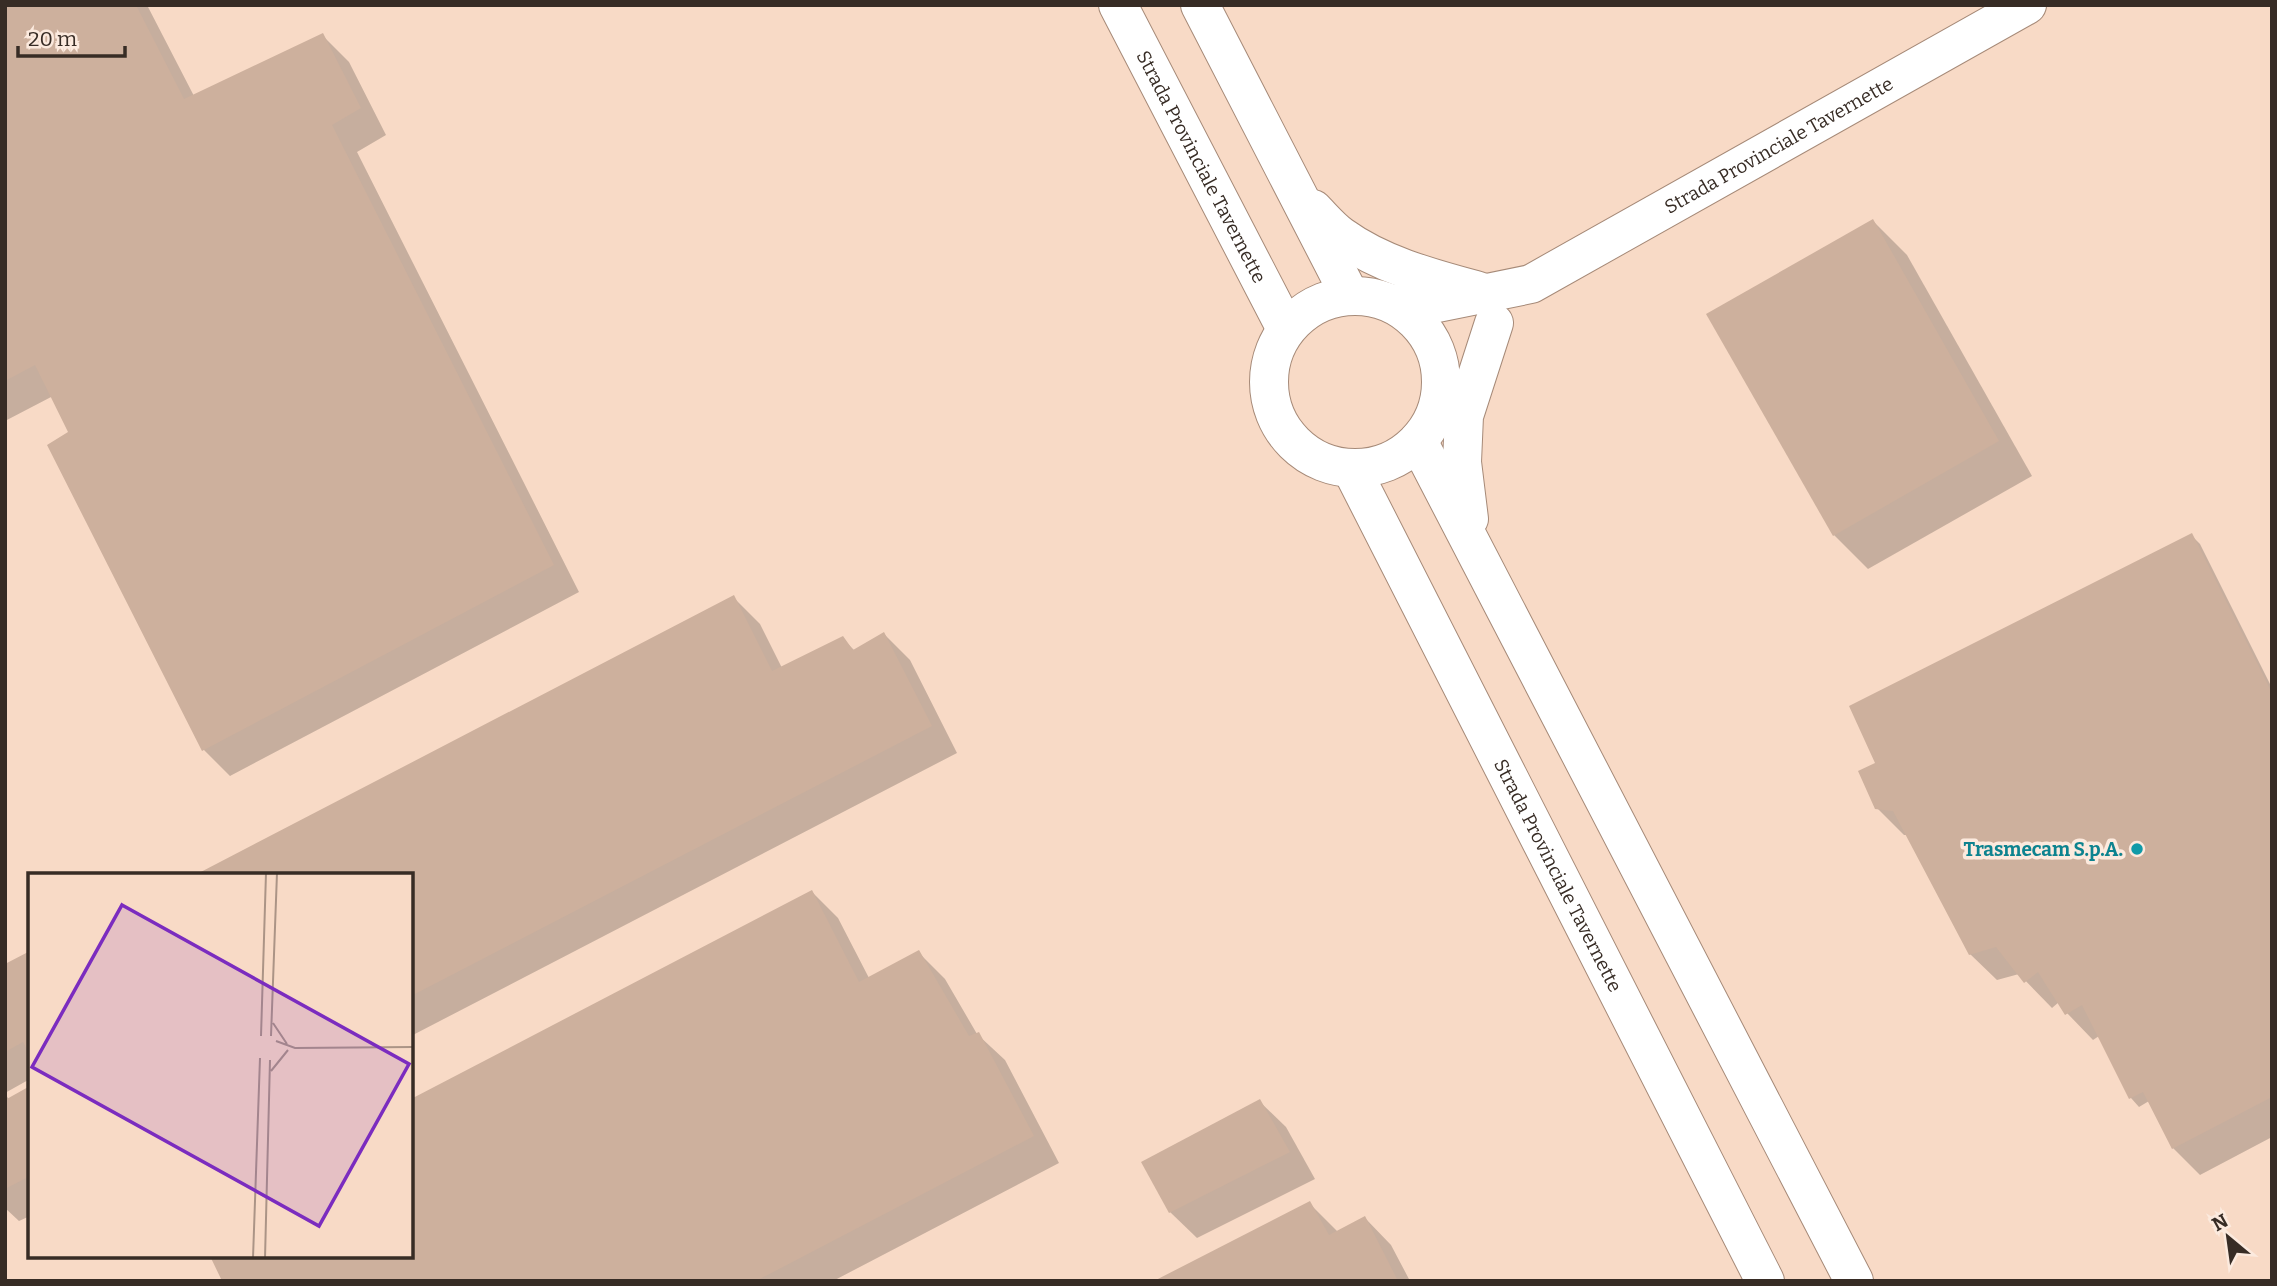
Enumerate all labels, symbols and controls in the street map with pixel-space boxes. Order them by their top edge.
scale bar [18,14,124,58]
text: 20 m [28,26,77,52]
street label: Strada Provinciale Tavernette [1132,47,1271,287]
street label: Strada Provinciale Tavernette [1660,71,1897,218]
street label: Strada Provinciale Tavernette [1490,755,1627,996]
place label: Trasmecam S.p.A. [1963,838,2123,861]
marker: Trasmecam S.p.A. [2129,841,2145,857]
inset map [28,873,413,1258]
north arrow [2193,1202,2263,1272]
text: N [2208,1209,2232,1236]

